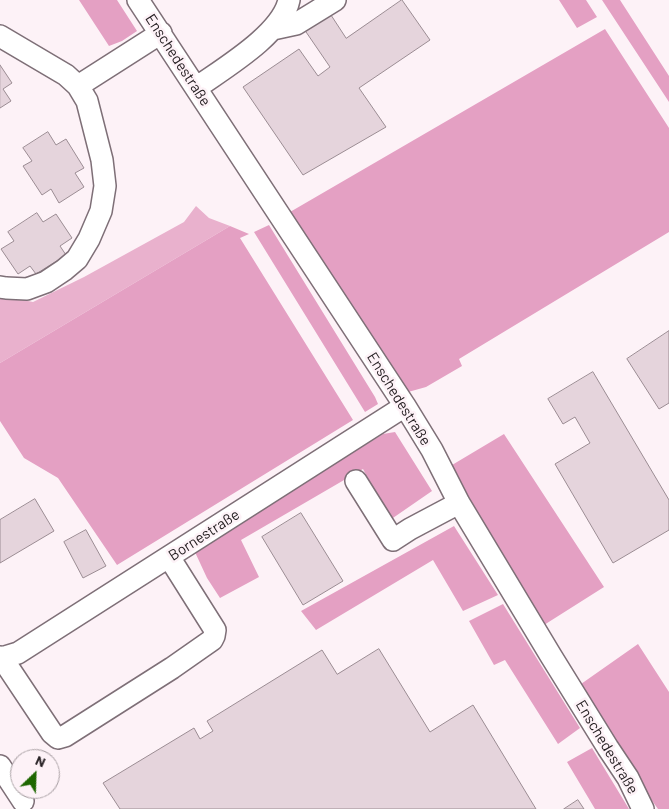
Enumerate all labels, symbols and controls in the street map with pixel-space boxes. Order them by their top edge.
street label: Enschedestraße [142,11,214,109]
street label: Enschedestraße [363,349,435,449]
street label: Bornestraße [165,505,243,565]
street label: Enschedestraße [572,697,642,797]
north arrow [10,749,60,799]
text: N [33,751,49,770]

